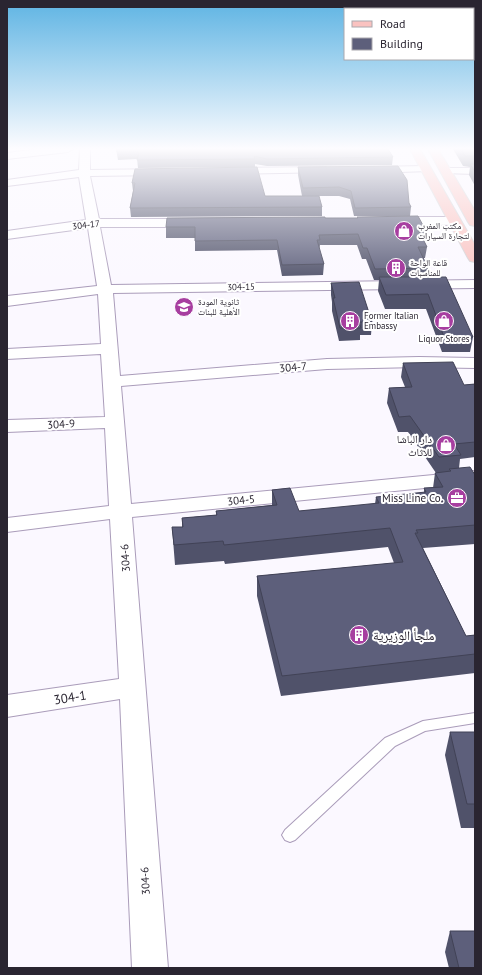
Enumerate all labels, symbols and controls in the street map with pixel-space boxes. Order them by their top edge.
legend [344,8,474,60]
text: Road [380,16,405,31]
text: Building [380,36,423,51]
street label: 304-17 [72,218,100,231]
shop icon: مكتب المغرب لتجارة السيارات [393,220,415,242]
place label: مكتب المغرب لتجارة السيارات [418,220,469,241]
building icon: قاعة الواحة للمناسبات [385,257,407,279]
place label: قاعة الواحة للمناسبات [410,257,447,278]
street label: 304-15 [227,281,255,292]
school or university icon: ثانوية المودة الأهلية للبنات [173,296,195,318]
place label: ثانوية المودة الأهلية للبنات [198,296,240,317]
building icon: Former Italian Embassy [339,310,361,332]
place label: Former Italian Embassy [364,310,419,331]
shop icon: Liquor Stores [433,310,455,332]
place label: Liquor Stores [418,333,470,344]
street label: 304-7 [278,359,308,375]
street label: 304-9 [47,416,75,432]
place label: دار الباشا للاثاث [397,432,432,459]
shop icon: دار الباشا للاثاث [435,434,457,456]
office icon: Miss Line Co. [446,487,468,509]
place label: Miss Line Co. [382,491,443,505]
street label: 304-5 [226,492,256,508]
street label: 304-6 [117,544,133,572]
building icon: ملجأ الوزيرية [348,624,370,646]
place label: ملجأ الوزيرية [373,627,435,644]
street label: 304-1 [52,687,88,708]
street label: 304-6 [137,867,153,895]

